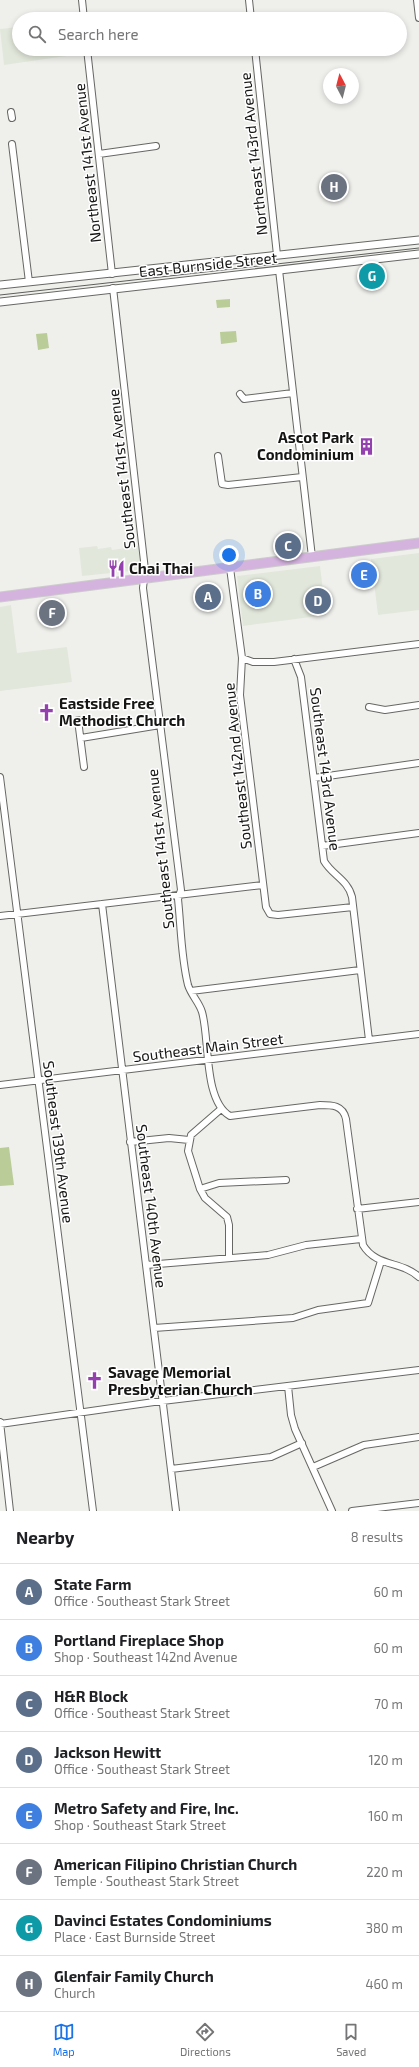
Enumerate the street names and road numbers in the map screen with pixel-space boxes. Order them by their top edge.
street label: Northeast 143rd Avenue [235,72,271,236]
street label: Northeast 141st Avenue [70,82,104,244]
street label: East Burnside Street [138,248,278,280]
street label: Southeast 141st Avenue [104,388,138,550]
street label: Southeast 142nd Avenue [219,682,255,850]
street label: Southeast 143rd Avenue [307,686,345,852]
street label: Southeast 141st Avenue [143,768,177,930]
street label: Southeast Main Street [132,1029,285,1065]
street label: Southeast 139th Avenue [40,1060,78,1224]
street label: Southeast 140th Avenue [133,1123,171,1289]

